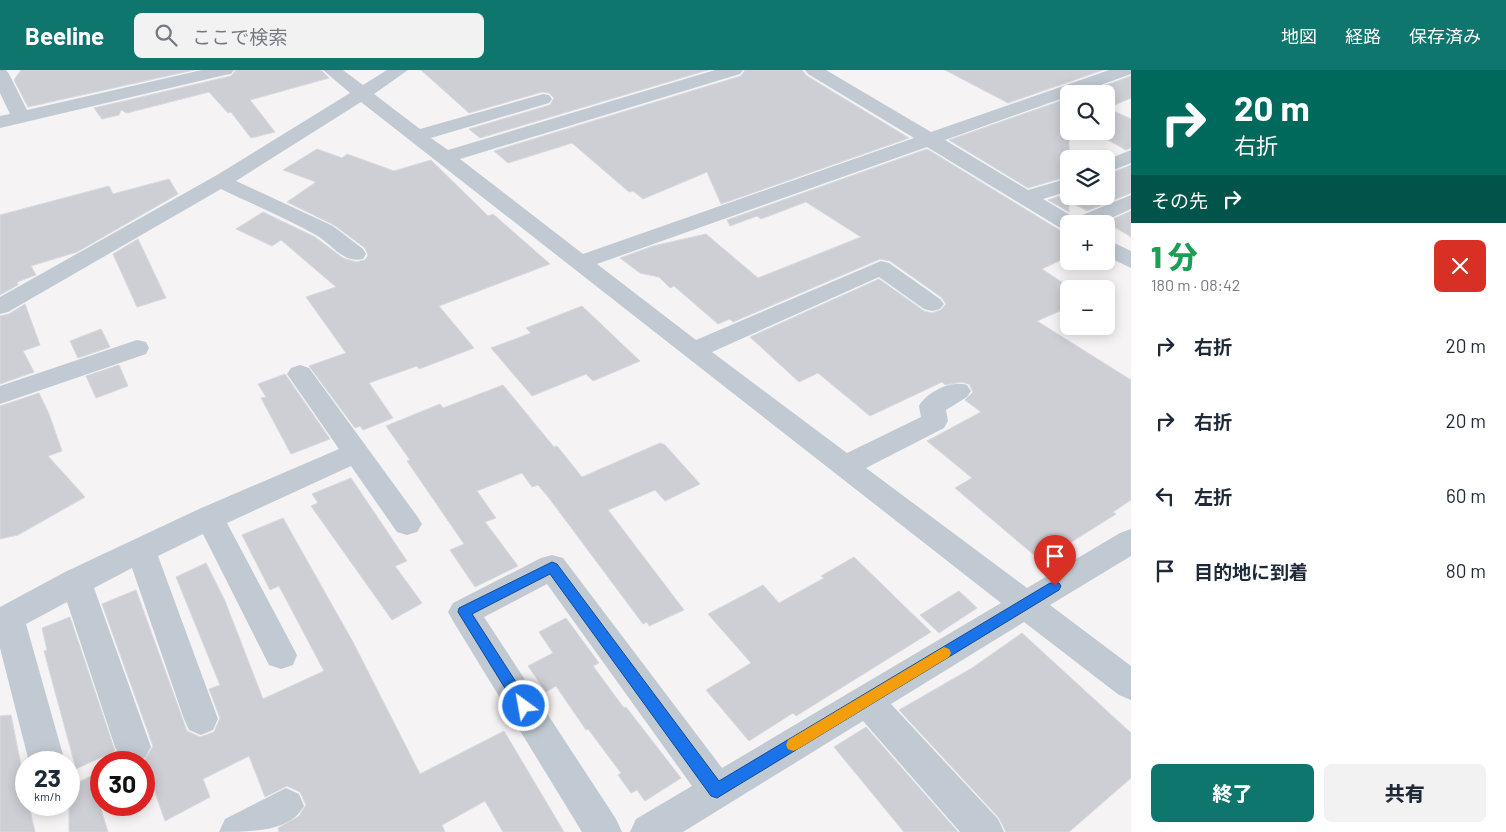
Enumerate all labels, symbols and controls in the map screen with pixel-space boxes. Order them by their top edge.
search box [134,13,484,58]
text: Beeline [25,21,104,50]
icon: search [152,21,180,49]
text: ここで検索 [192,25,287,48]
text: 地図 [1281,25,1317,47]
text: 経路 [1345,25,1381,47]
text: 保存済み [1409,25,1481,47]
map controls [1060,85,1115,335]
button: search [1060,85,1115,140]
text: 20 m [1234,86,1310,128]
icon: right [1151,90,1216,155]
text: 右折 [1234,132,1278,158]
button: layers [1060,150,1115,205]
icon: right [1218,185,1246,213]
text: その先 [1151,189,1208,212]
button: + [1060,215,1115,270]
text: 1 分 [1151,238,1198,274]
button: close [1434,240,1486,292]
text: 180 m · 08:42 [1151,275,1240,294]
button: − [1060,280,1115,335]
icon: right [1151,332,1179,360]
text: 20 m [1446,334,1486,357]
text: 右折 [1194,335,1232,358]
icon: right [1151,407,1179,435]
text: 20 m [1446,409,1486,432]
text: 右折 [1194,410,1232,433]
icon: left [1151,482,1179,510]
text: 60 m [1446,484,1486,507]
text: 左折 [1194,485,1232,508]
pin [1034,535,1076,586]
icon: arrive [1041,542,1069,570]
icon: arrive [1151,557,1179,585]
text: 80 m [1446,559,1486,582]
text: 目的地に到着 [1194,560,1308,583]
position arrow [497,679,549,731]
speed limit sign: 30 [90,751,155,816]
text: 23 [34,762,61,792]
button: 終了 [1151,764,1314,822]
button: 共有 [1324,764,1486,822]
text: km/h [34,789,61,803]

